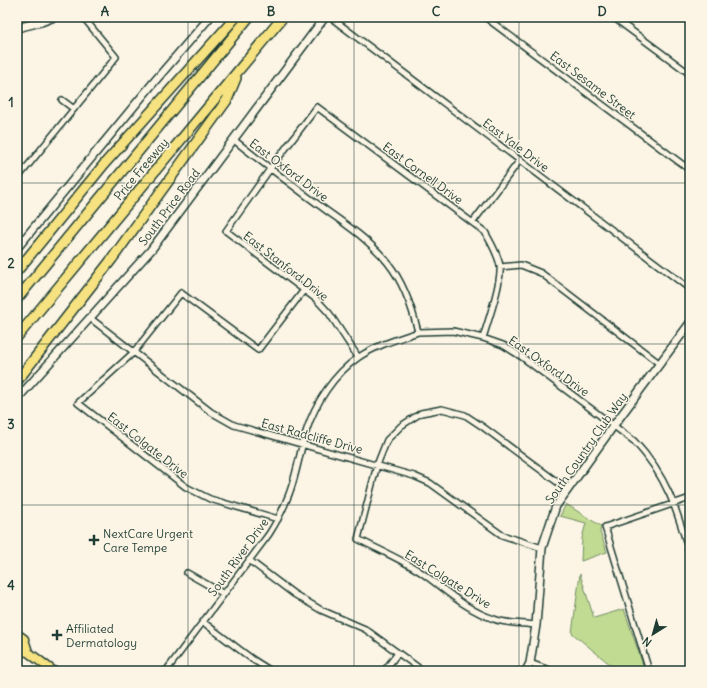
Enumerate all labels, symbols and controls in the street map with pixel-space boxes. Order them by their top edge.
text: A [101,3,110,20]
text: B [267,3,276,20]
text: C [432,3,441,20]
text: D [597,3,607,20]
street label: East Sesame Street [547,48,639,122]
text: 1 [8,94,14,111]
street label: East Yale Drive [480,115,552,175]
street label: Price Freeway [111,135,171,203]
street label: East Oxford Drive [247,135,331,205]
street label: East Cornell Drive [380,139,466,207]
street label: South Price Road [135,166,203,248]
street label: East Stanford Drive [240,228,332,304]
text: 2 [7,255,15,272]
street label: East Oxford Drive [506,333,592,399]
street label: South Country Club Way [542,389,630,507]
street label: East Colgate Drive [105,409,191,481]
street label: East Radcliffe Drive [260,415,364,457]
text: 3 [7,416,15,433]
street label: South River Drive [205,515,271,599]
place label: NextCare Urgent Care Tempe [103,526,193,555]
marker: NextCare Urgent Care Tempe [88,534,100,546]
street label: East Colgate Drive [402,547,494,611]
text: 4 [7,577,15,594]
north arrow [633,614,673,654]
place label: Affiliated Dermatology [66,621,137,650]
marker: Affiliated Dermatology [51,629,63,641]
text: N [640,634,654,650]

